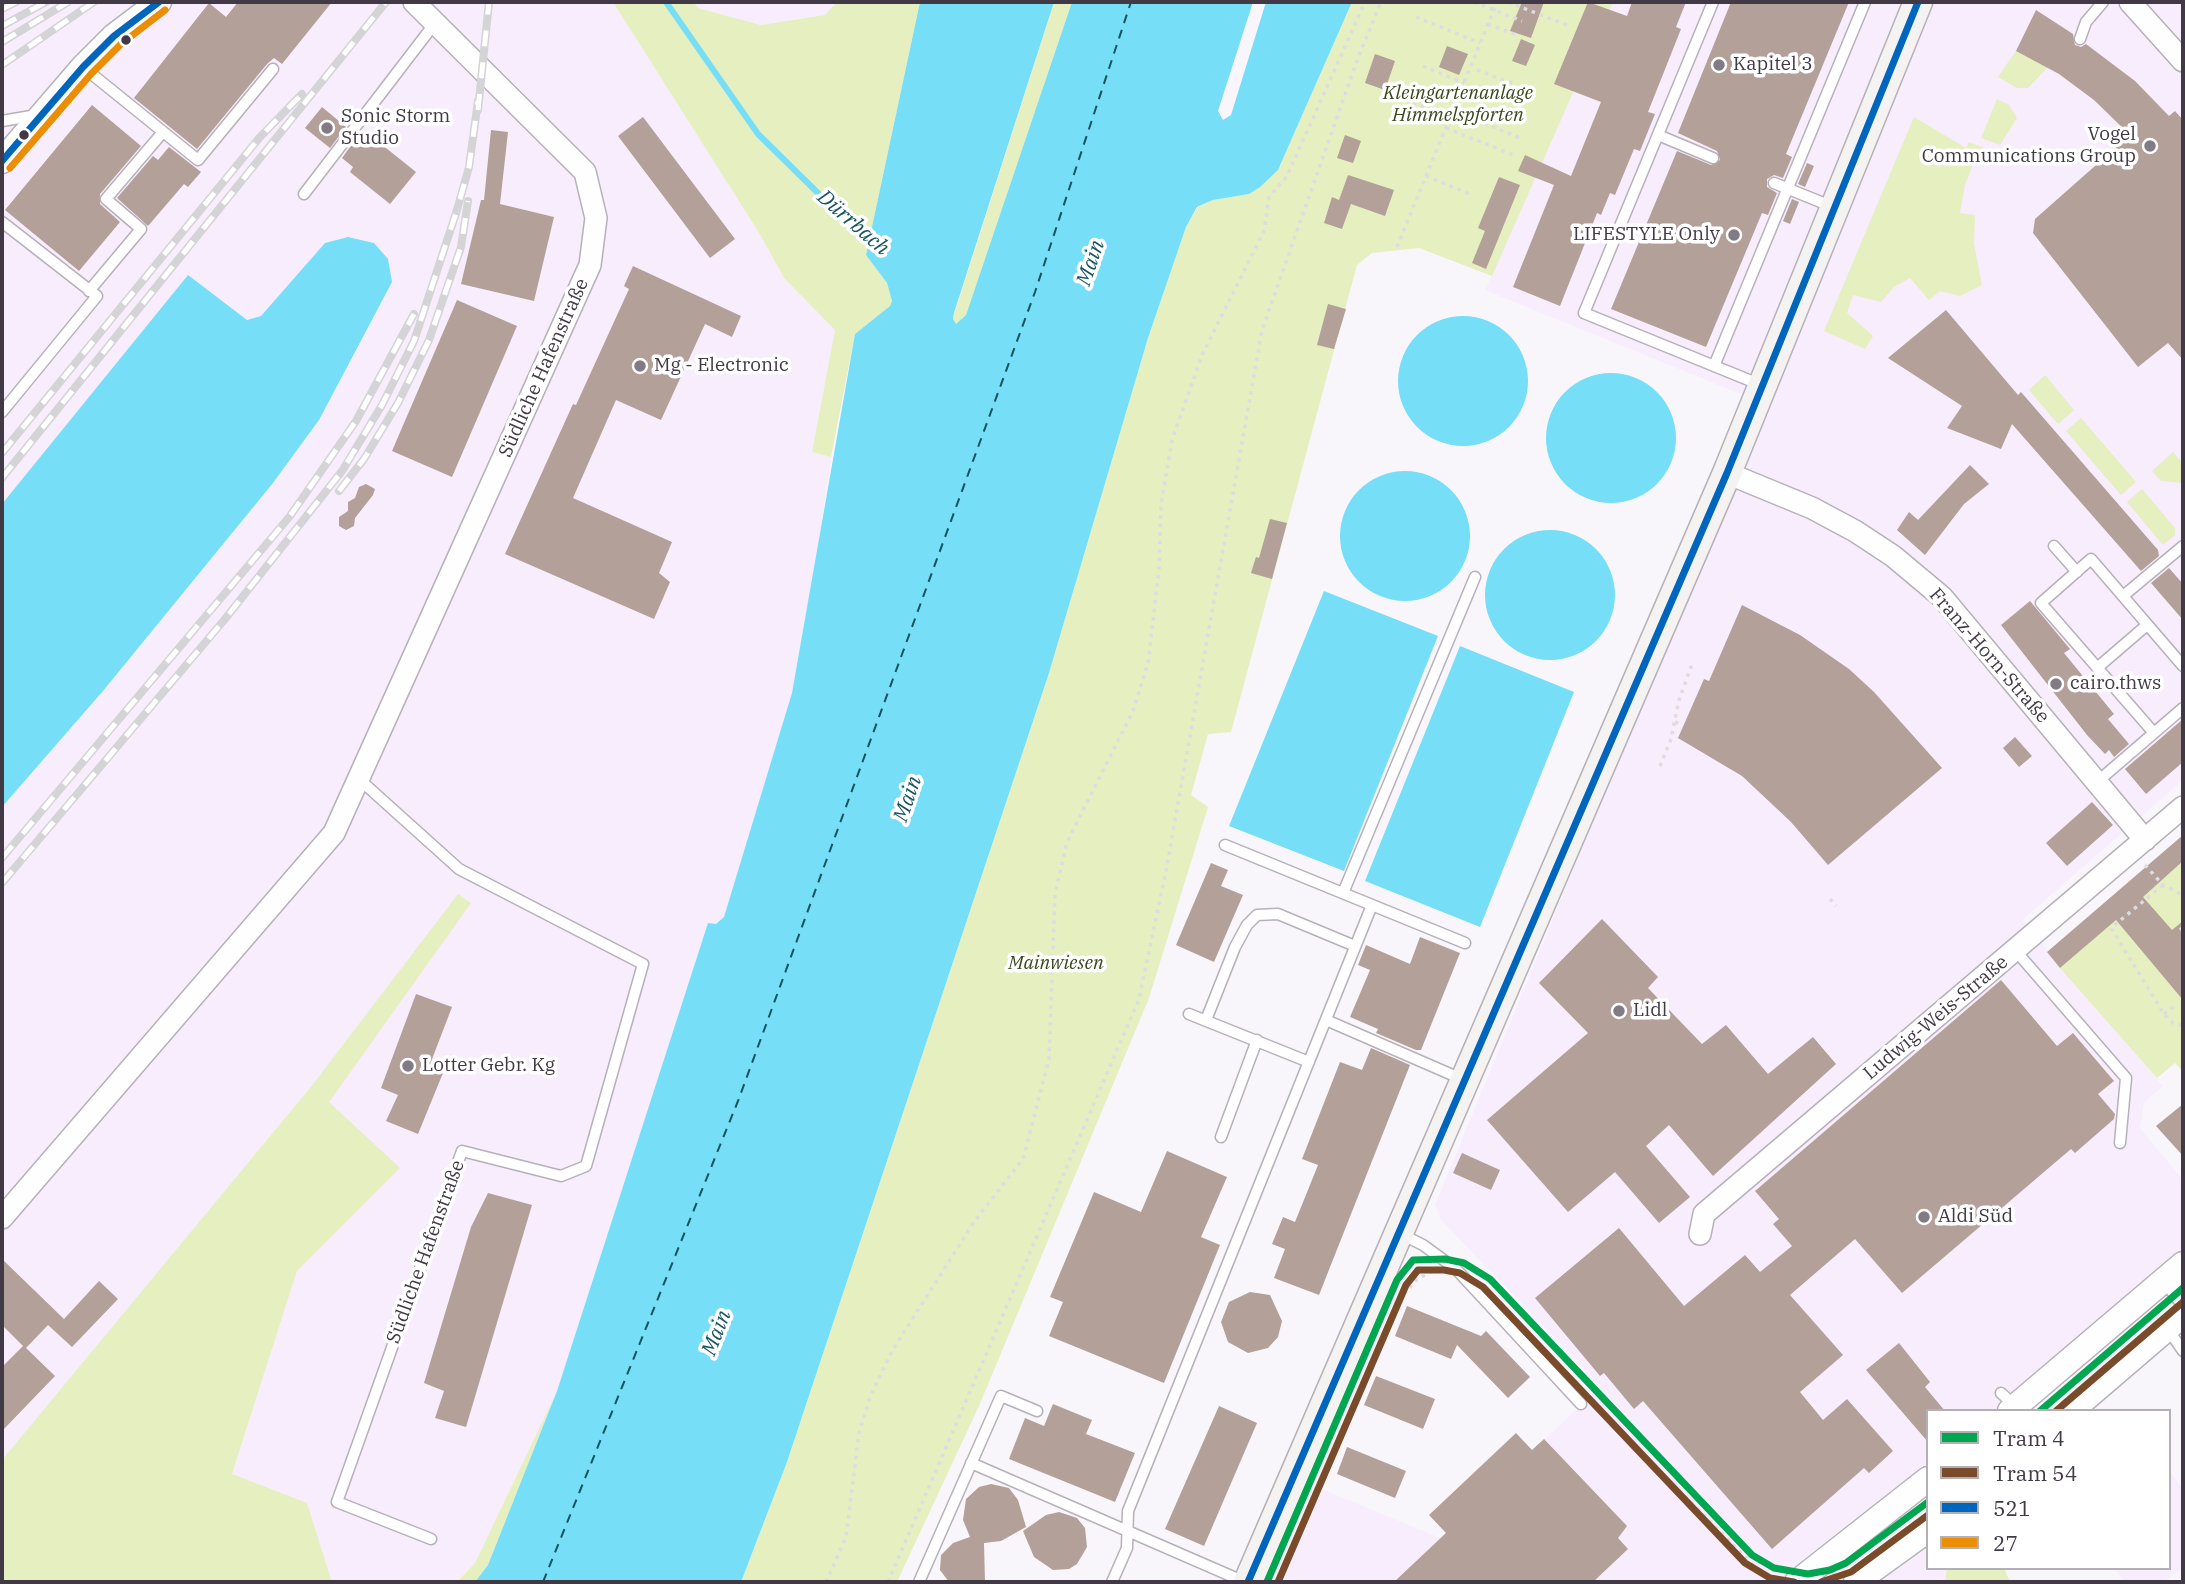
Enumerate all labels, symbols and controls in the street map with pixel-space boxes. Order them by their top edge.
unlabelled marker [119,33,133,47]
place label: Kapitel 3 [1733,54,1813,76]
marker: Kapitel 3 [1711,57,1727,73]
park label: Kleingartenanlage Himmelspforten [1383,83,1533,127]
place label: Sonic Storm Studio [341,106,450,150]
marker: Sonic Storm Studio [319,120,335,136]
place label: Vogel Communications Group [1922,124,2136,168]
unlabelled marker [17,128,31,142]
marker: Vogel Communications Group [2142,138,2158,154]
water label: Dürrbach [812,185,894,261]
place label: LIFESTYLE Only [1573,224,1720,246]
marker: LIFESTYLE Only [1726,227,1742,243]
water label: Main [1072,237,1110,289]
street label: Südliche Hafenstraße [494,275,594,461]
place label: Mg - Electronic [654,355,789,377]
marker: Mg - Electronic [632,358,648,374]
street label: Franz-Horn-Straße [1924,584,2054,728]
place label: cairo.thws [2070,673,2161,695]
marker: cairo.thws [2048,676,2064,692]
water label: Main [889,773,927,825]
street label: Ludwig-Weis-Straße [1859,951,2013,1085]
park label: Mainwiesen [1008,953,1104,975]
place label: Lidl [1633,1000,1668,1022]
marker: Lidl [1611,1003,1627,1019]
place label: Lotter Gebr. Kg [422,1055,555,1077]
marker: Lotter Gebr. Kg [400,1058,416,1074]
street label: Südliche Hafenstraße [382,1157,470,1347]
place label: Aldi Süd [1938,1206,2013,1228]
marker: Aldi Süd [1916,1209,1932,1225]
water label: Main [697,1307,737,1359]
legend [1926,1409,2171,1570]
text: Tram 4 [1993,1424,2065,1452]
text: Tram 54 [1993,1459,2077,1487]
text: 521 [1993,1494,2031,1522]
text: 27 [1993,1529,2018,1557]

